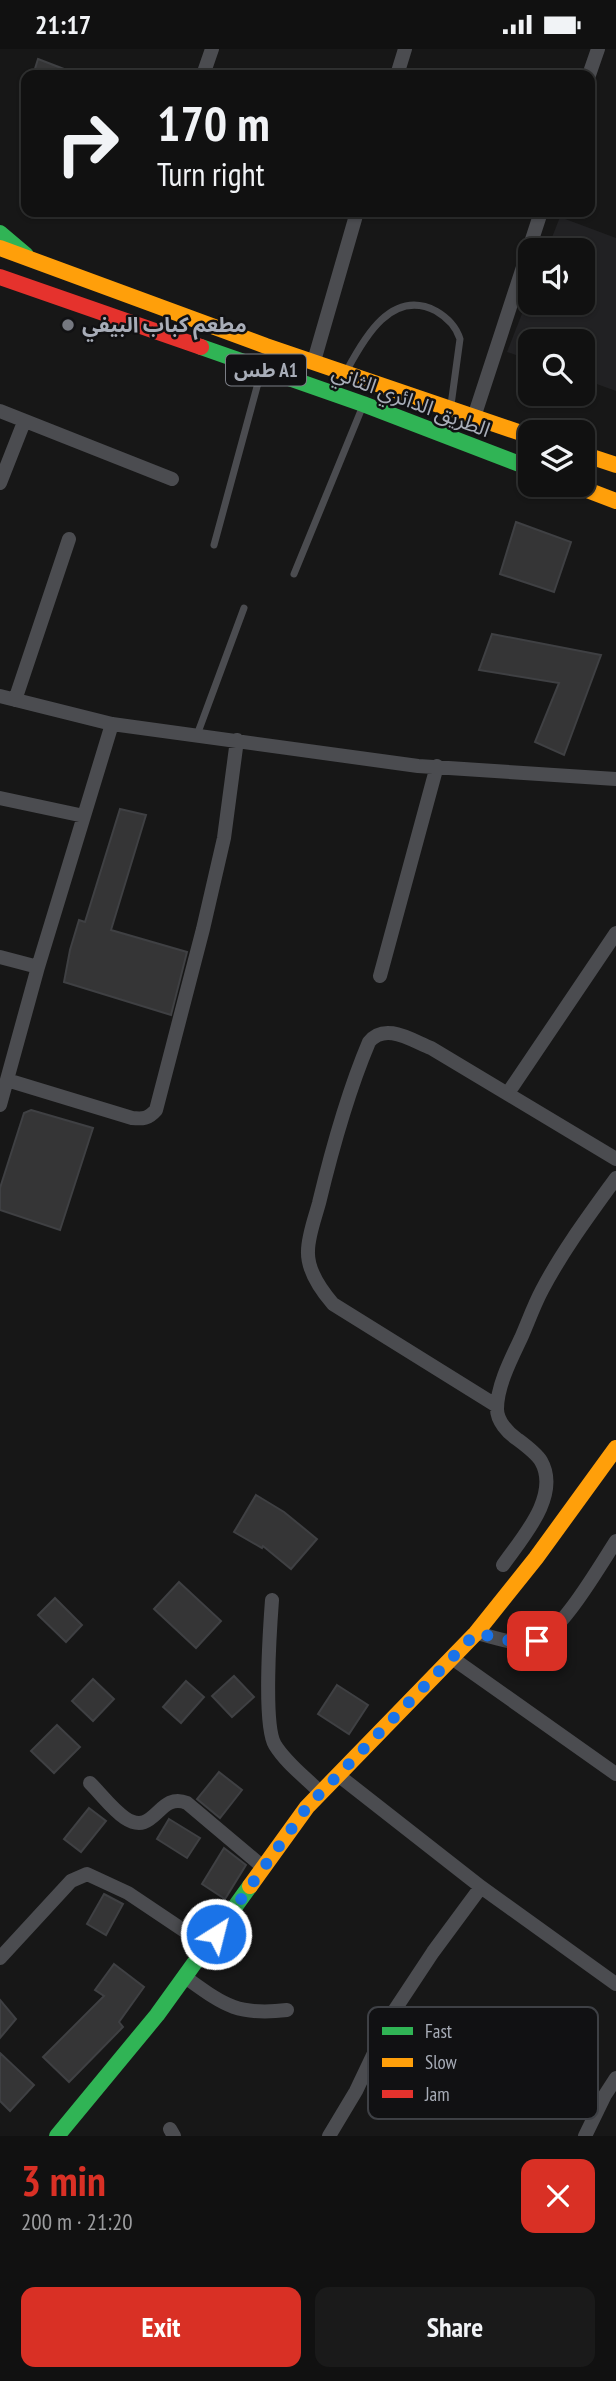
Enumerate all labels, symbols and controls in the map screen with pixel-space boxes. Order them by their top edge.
text: 21:17 [35,8,91,41]
text: 170 m [157,91,270,155]
icon: right [42,98,133,189]
text: Turn right [157,153,265,195]
map controls [518,238,595,497]
button: sound [518,238,595,315]
place label: مطعم كباب البيفي [82,311,247,342]
marker: مطعم كباب البيفي [60,317,76,333]
button: search [518,329,595,406]
road number: طس A1 [226,355,306,385]
street label: الطريق الدائري الثاني [327,358,494,446]
button: layers [518,420,595,497]
pin [507,1611,567,1671]
icon: arrive [518,1622,556,1660]
position arrow [179,1897,253,1971]
legend [368,2007,598,2119]
text: Fast [425,2019,453,2043]
text: Slow [425,2050,458,2074]
text: Jam [424,2082,450,2106]
text: 3 min [21,2153,106,2208]
button: close [521,2159,595,2233]
text: 200 m · 21:20 [21,2207,133,2236]
button: Exit [21,2287,301,2367]
button: Share [315,2287,595,2367]

